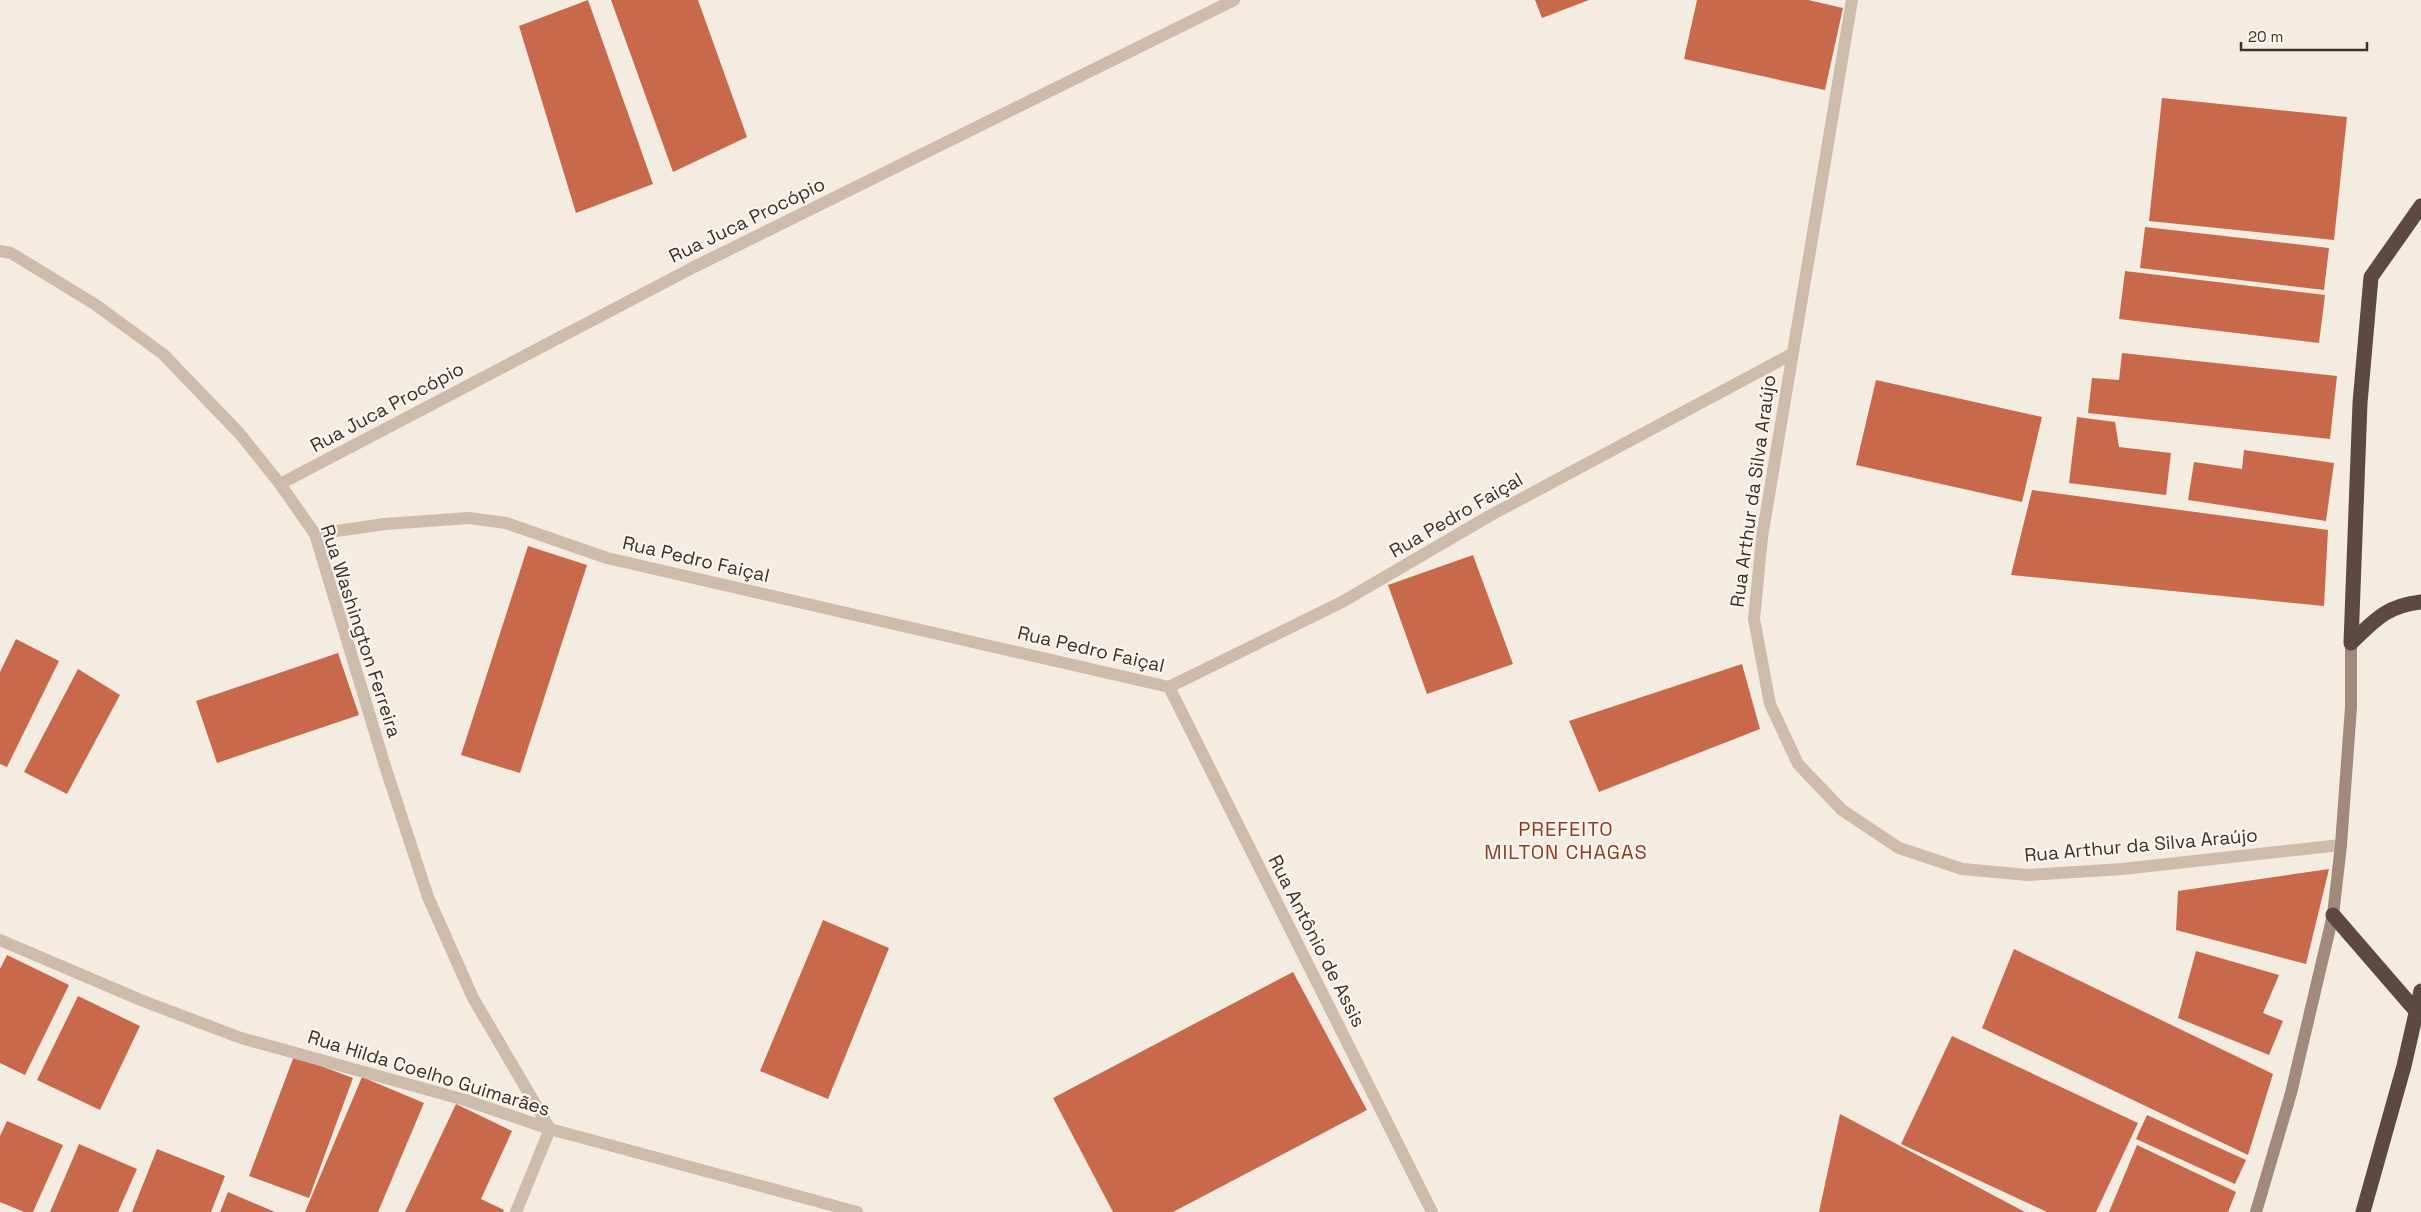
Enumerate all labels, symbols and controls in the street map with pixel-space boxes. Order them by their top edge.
scale bar [2241,20,2367,52]
text: 20 m [2248,27,2283,46]
street label: Rua Juca Procópio [665,171,829,269]
street label: Rua Juca Procópio [306,356,468,458]
street label: Rua Arthur da Silva Araújo [1724,373,1782,609]
street label: Rua Pedro Faiçal [1385,467,1527,563]
street label: Rua Washington Ferreira [315,521,407,741]
street label: Rua Pedro Faiçal [620,530,772,588]
street label: Rua Pedro Faiçal [1015,620,1167,678]
district label: PREFEITO MILTON CHAGAS [1484,816,1648,865]
street label: Rua Arthur da Silva Araújo [2023,822,2259,868]
street label: Rua Antônio de Assis [1263,851,1371,1031]
street label: Rua Hilda Coelho Guimarães [305,1024,553,1122]

